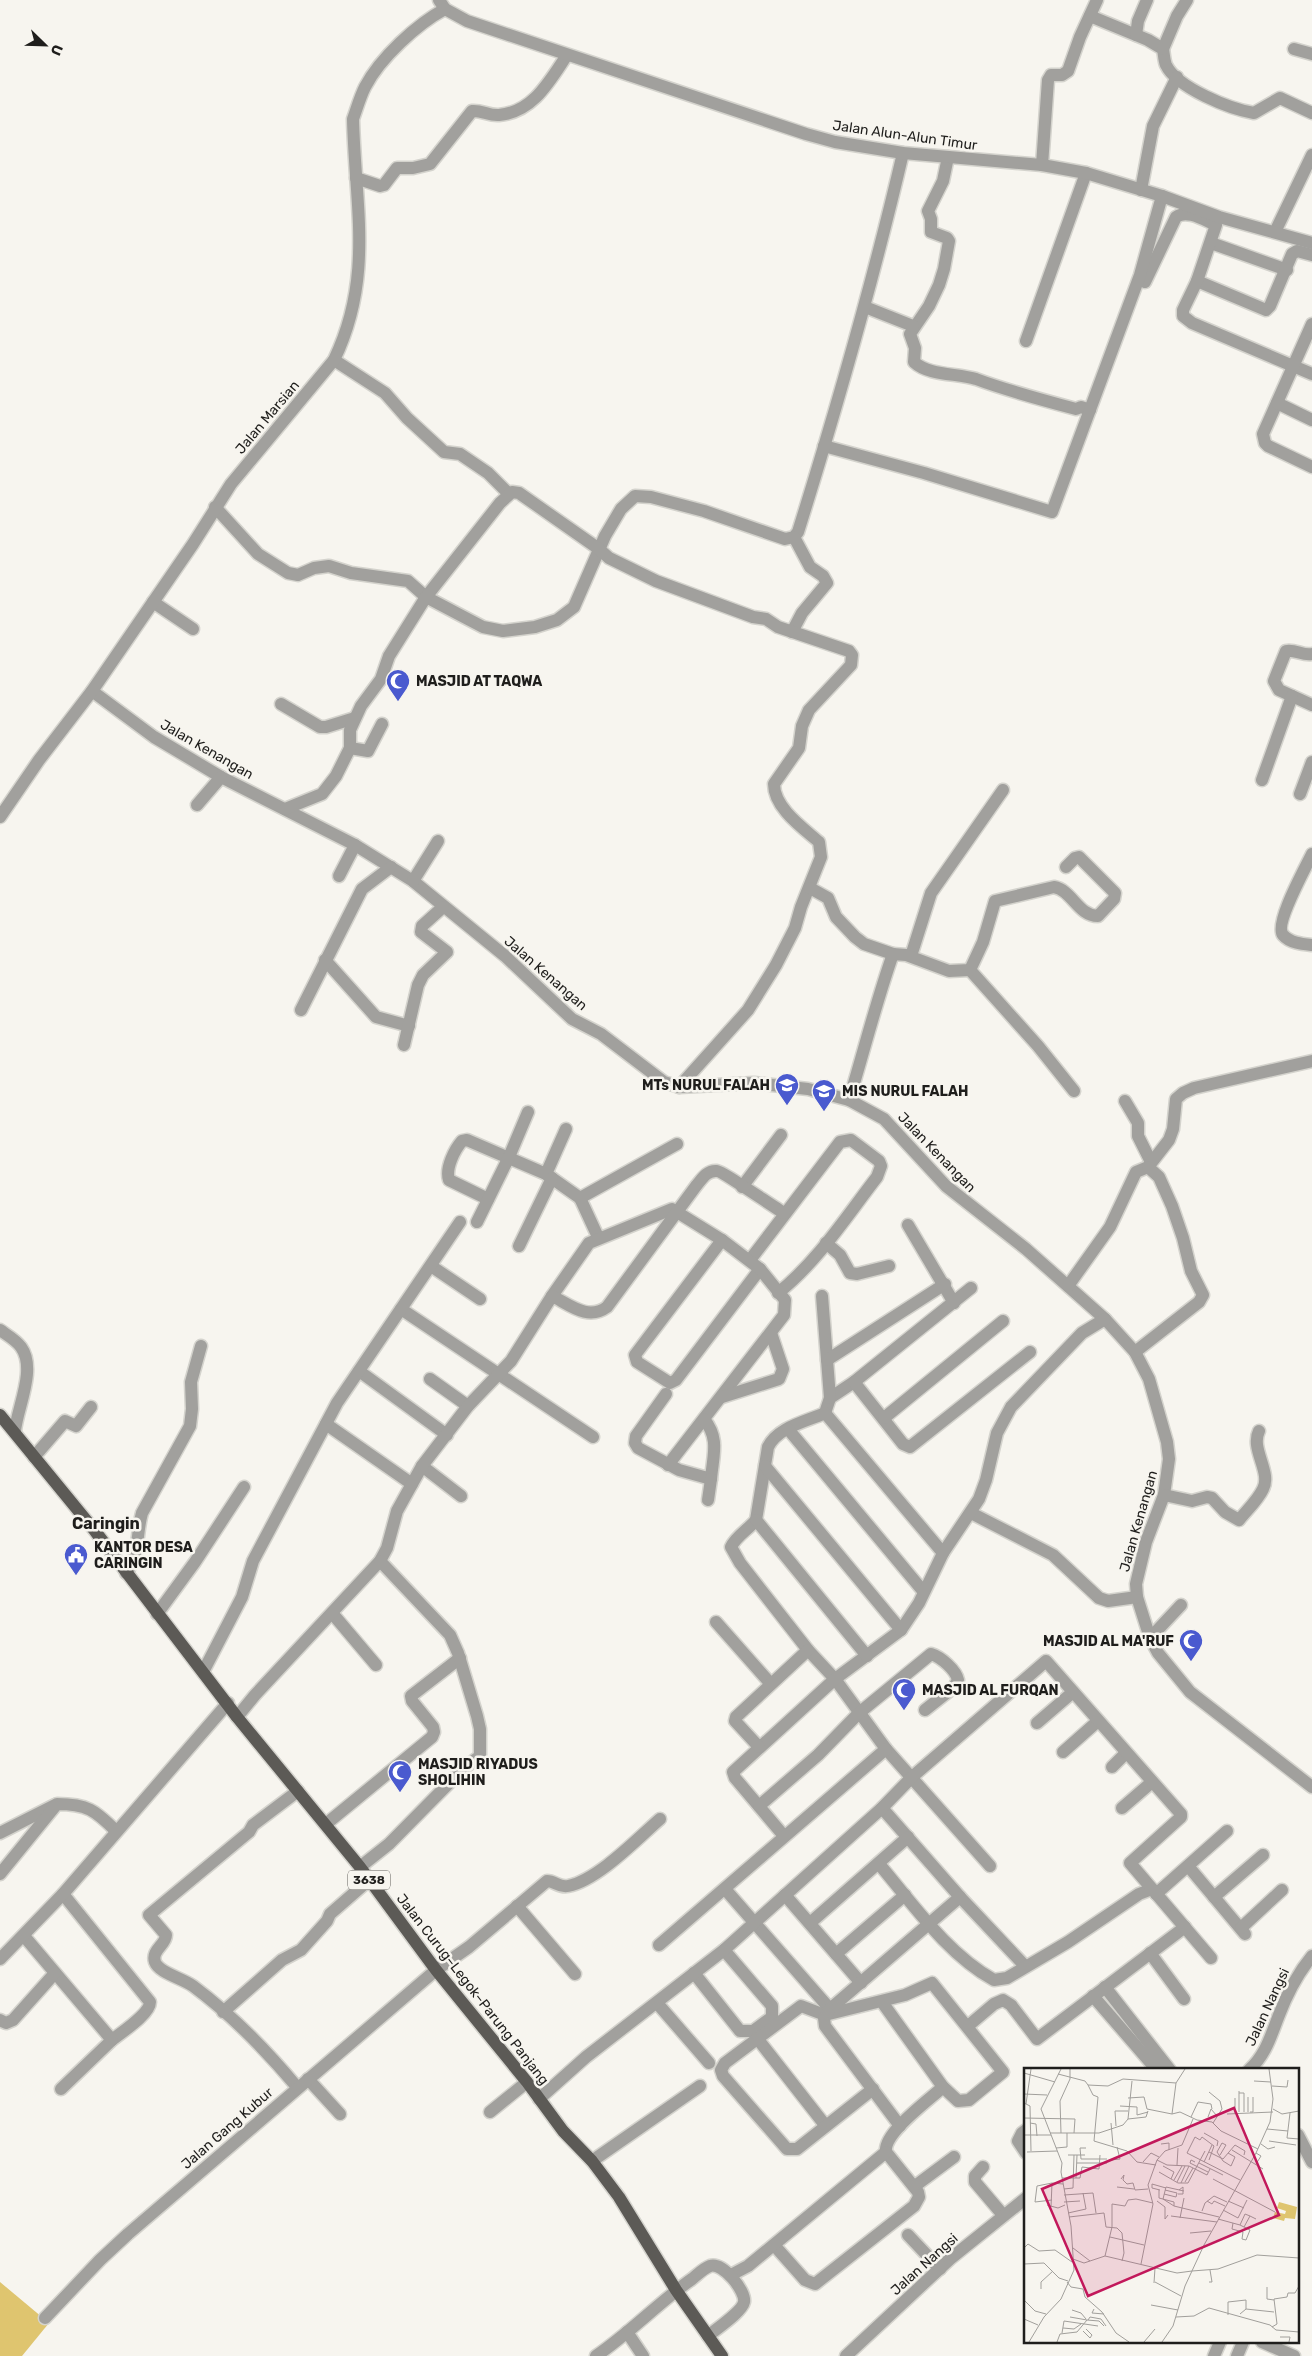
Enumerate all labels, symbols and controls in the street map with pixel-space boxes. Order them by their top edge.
north arrow [20,20,70,70]
text: U [47,42,66,58]
street label: Jalan Alun-Alun Timur [832,117,979,154]
street label: Jalan Marsian [232,377,303,457]
mosque icon: MASJID AT TAQWA [385,668,411,702]
place label: MASJID AT TAQWA [416,673,542,690]
street label: Jalan Kenangan [157,716,256,783]
street label: Jalan Kenangan [501,933,591,1014]
school or university icon: MTs NURUL FALAH [774,1072,800,1106]
place label: MTs NURUL FALAH [642,1077,770,1094]
school or university icon: MIS NURUL FALAH [811,1078,837,1112]
place label: MIS NURUL FALAH [842,1083,968,1100]
street label: Jalan Kenangan [894,1109,979,1196]
street label: Jalan Kenangan [1116,1468,1161,1574]
district label: Caringin [72,1514,140,1533]
place label: KANTOR DESA CARINGIN [94,1539,193,1572]
public building icon: KANTOR DESA CARINGIN [63,1542,89,1576]
mosque icon: MASJID AL MA'RUF [1178,1628,1204,1662]
place label: MASJID AL MA'RUF [1043,1633,1174,1650]
mosque icon: MASJID AL FURQAN [891,1677,917,1711]
place label: MASJID AL FURQAN [922,1682,1059,1699]
place label: MASJID RIYADUS SHOLIHIN [418,1756,538,1789]
mosque icon: MASJID RIYADUS SHOLIHIN [387,1759,413,1793]
road number: 3638 [348,1870,390,1890]
street label: Jalan Curug–Legok–Parung Panjang [393,1890,552,2088]
street label: Jalan Nangsi [1242,1965,1293,2049]
inset map [1024,2068,1300,2344]
street label: Jalan Gang Kubur [178,2084,277,2173]
street label: Jalan Nangsi [887,2230,961,2299]

